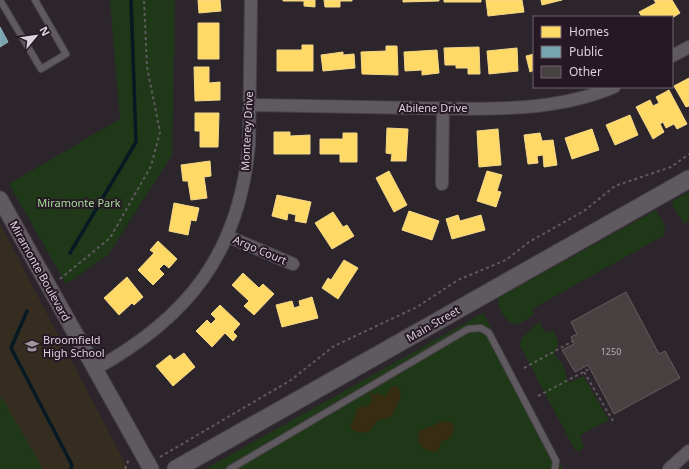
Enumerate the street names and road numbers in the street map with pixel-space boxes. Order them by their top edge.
street label: Monterey Drive [237,91,256,171]
street label: Abilene Drive [399,100,467,115]
street label: Miramonte Boulevard [7,218,74,324]
street label: Argo Court [231,232,289,268]
street label: Main Street [403,302,462,345]

